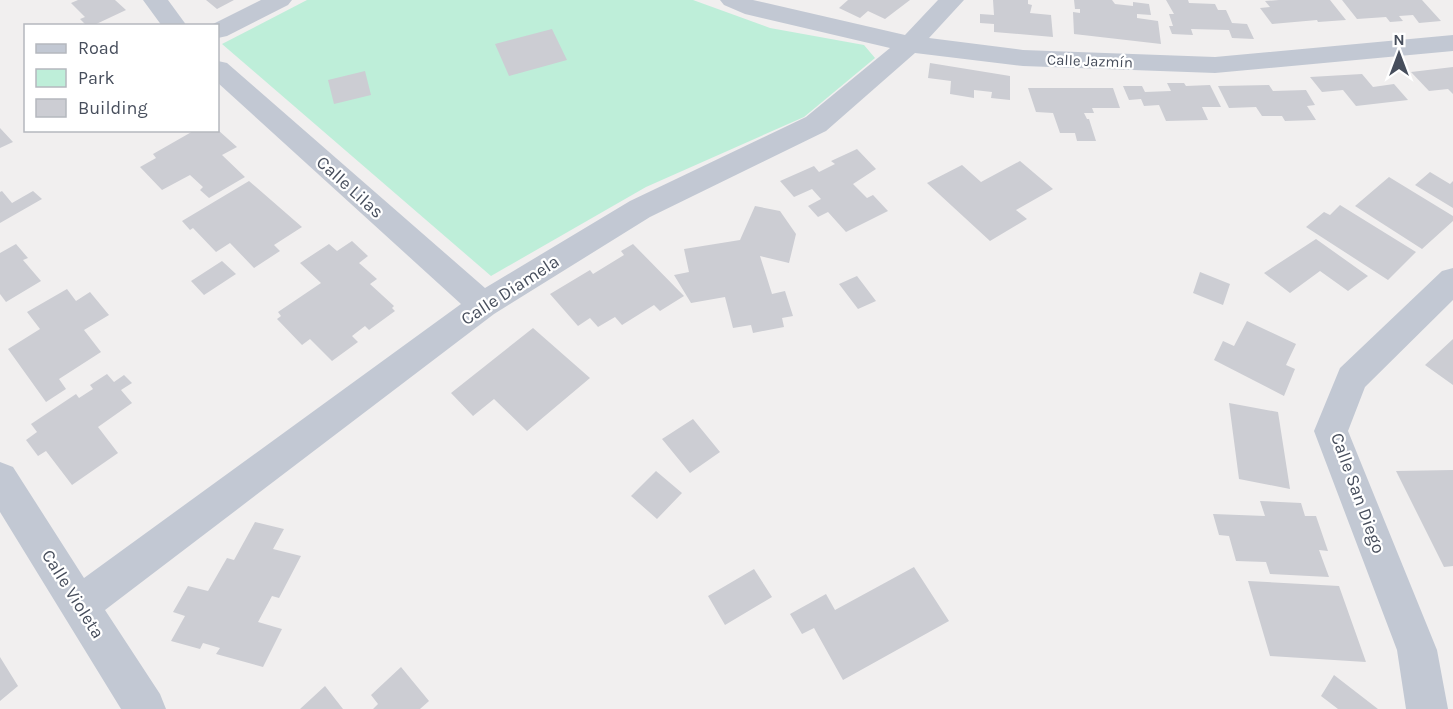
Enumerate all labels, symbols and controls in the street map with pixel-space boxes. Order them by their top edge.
legend [24,24,219,132]
north arrow [1369,24,1429,84]
text: N [1393,30,1405,49]
text: Road [78,37,119,59]
street label: Calle Jazmín [1047,51,1133,71]
text: Park [78,67,115,89]
text: Building [78,97,148,119]
street label: Calle Lilas [312,151,388,223]
street label: Calle Diamela [457,250,563,330]
street label: Calle San Diego [1326,430,1390,556]
street label: Calle Violeta [37,545,109,643]

